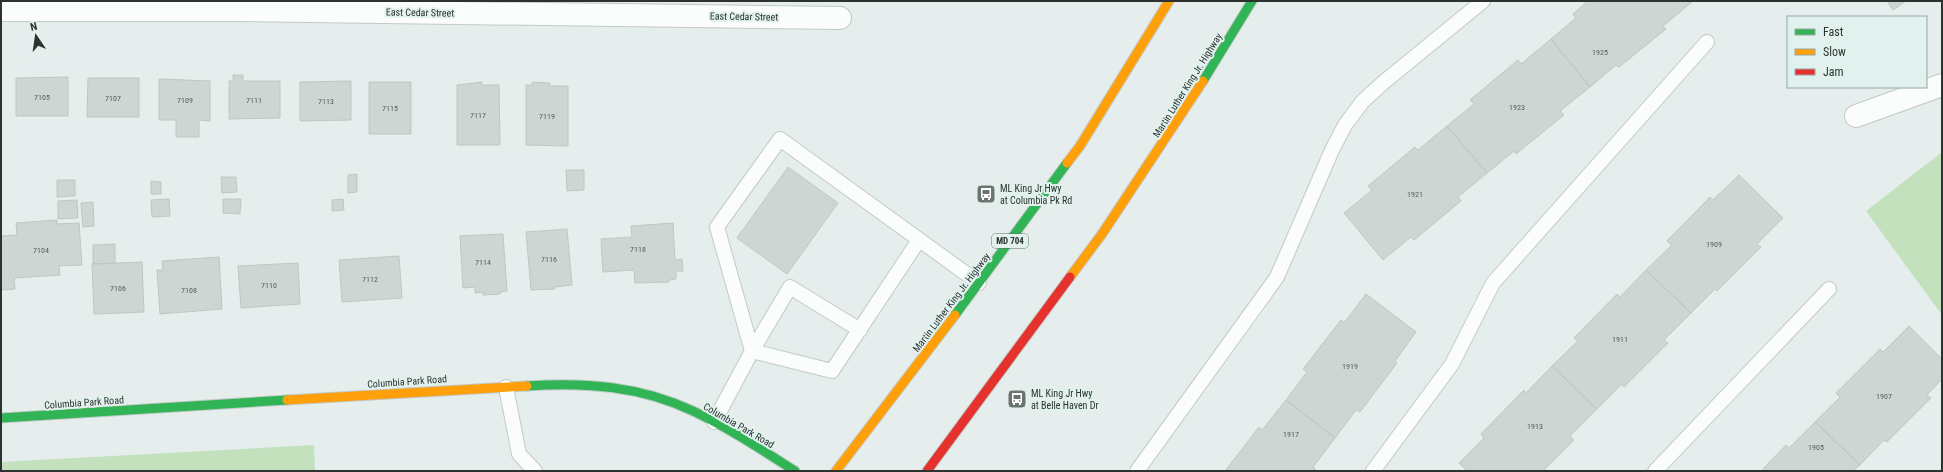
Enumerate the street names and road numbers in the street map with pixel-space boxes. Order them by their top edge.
street label: East Cedar Street [386,6,454,19]
street label: East Cedar Street [710,10,778,23]
street label: Martin Luther King Jr. Highway [1151,31,1224,139]
road number: MD 704 [992,234,1028,248]
street label: Martin Luther King Jr. Highway [911,251,992,354]
street label: Columbia Park Road [367,373,447,390]
street label: Columbia Park Road [44,394,124,411]
street label: Columbia Park Road [701,401,776,450]

